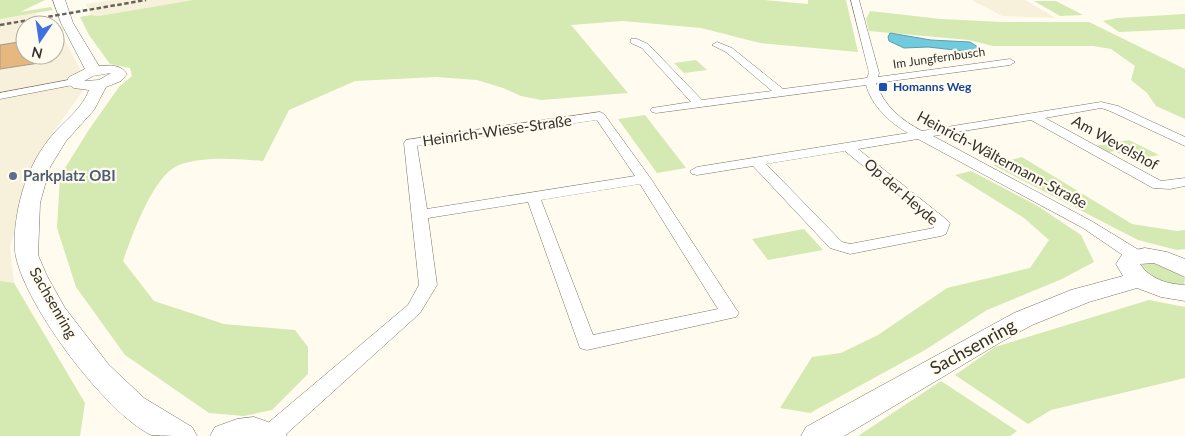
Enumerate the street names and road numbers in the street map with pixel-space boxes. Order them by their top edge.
street label: Im Jungfernbusch [892,44,986,71]
street label: Heinrich-Wältermann-Straße [914,107,1091,212]
street label: Heinrich-Wiese-Straße [421,111,573,149]
street label: Am Wevelshof [1069,111,1162,174]
street label: Op der Heyde [861,154,942,228]
street label: Sachsenring [26,264,82,341]
street label: Sachsenring [926,314,1019,379]

